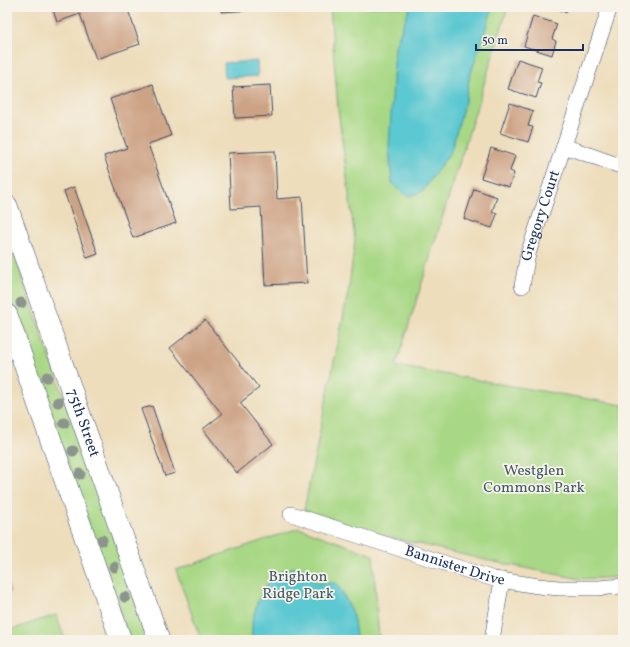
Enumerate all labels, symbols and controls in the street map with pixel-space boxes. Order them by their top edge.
scale bar [476,26,583,52]
text: 50 m [482,33,508,49]
street label: Gregory Court [516,167,566,263]
street label: 75th Street [61,386,105,460]
park label: Westglen Commons Park [483,461,585,499]
street label: Bannister Drive [402,541,506,591]
park label: Brighton Ridge Park [262,567,334,605]

